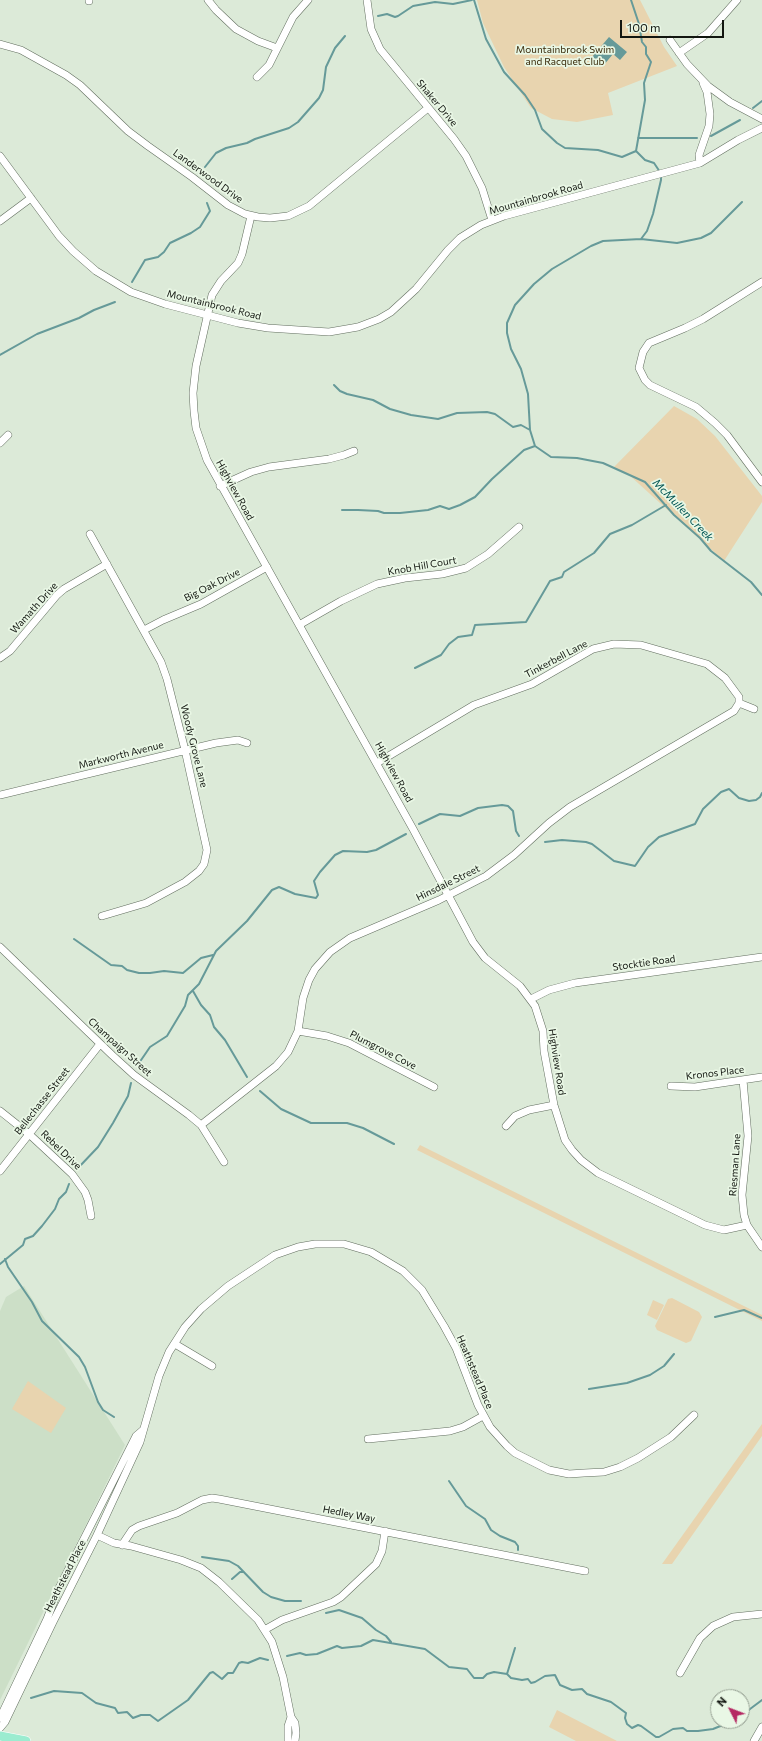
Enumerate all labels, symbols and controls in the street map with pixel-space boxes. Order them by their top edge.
scale bar [622,12,726,38]
text: 100 m [627,20,661,34]
park label: Mountainbrook Swim and Racquet Club [516,44,614,68]
street label: Shaker Drive [414,77,460,129]
street label: Landerwood Drive [171,147,245,205]
street label: Mountainbrook Road [488,179,584,217]
street label: Mountainbrook Road [166,287,262,323]
street label: Highview Road [213,458,257,522]
water label: McMullen Creek [650,476,716,544]
street label: Knob Hill Court [387,554,457,578]
street label: Big Oak Drive [182,566,242,604]
street label: Wamath Drive [8,580,60,636]
street label: Tinkerbell Lane [523,637,589,681]
street label: Woody Grove Lane [178,703,210,789]
street label: Markworth Avenue [77,739,165,771]
street label: Highview Road [372,740,416,804]
street label: Hinsdale Street [414,862,482,904]
street label: Stocktie Road [612,953,676,973]
street label: Champaign Street [86,1015,154,1079]
street label: Plumgrove Cove [348,1028,418,1072]
street label: Highview Road [546,1028,568,1096]
street label: Kronos Place [685,1063,745,1083]
street label: Bellechasse Street [12,1065,72,1137]
street label: Rebel Drive [38,1128,84,1172]
street label: Riesman Lane [727,1133,743,1197]
street label: Heathstead Place [454,1333,496,1411]
street label: Hedley Way [322,1503,376,1525]
street label: Heathstead Place [42,1538,88,1614]
north arrow [710,1689,750,1729]
text: N [714,1694,729,1709]

